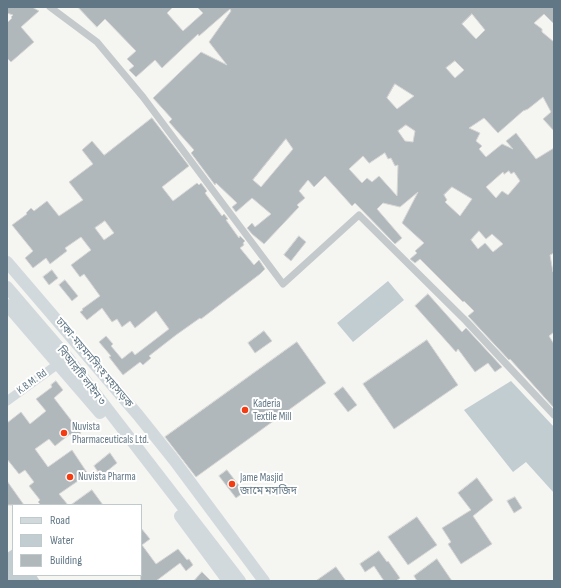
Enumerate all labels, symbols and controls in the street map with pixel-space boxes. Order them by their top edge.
street label: ঢাকা-ময়মনসিংহ মহাসড়ক [53,315,135,411]
street label: বিআরটি লাইন ৩ [54,344,108,408]
street label: K.B.M. Rd [14,367,50,397]
place label: Kaderia Textile Mill [253,397,291,423]
marker: Kaderia Textile Mill [240,405,250,415]
place label: Nuvista Pharmaceuticals Ltd. [72,420,149,446]
marker: Nuvista Pharmaceuticals Ltd. [59,428,69,438]
place label: Nuvista Pharma [78,470,136,484]
place label: Jame Masjid জামে মসজিদ [240,471,297,497]
marker: Nuvista Pharma [65,472,75,482]
marker: Jame Masjid জামে মসজিদ [227,479,237,489]
legend [12,504,142,576]
text: Road [50,513,70,528]
text: Water [50,533,74,548]
text: Building [50,553,82,568]

